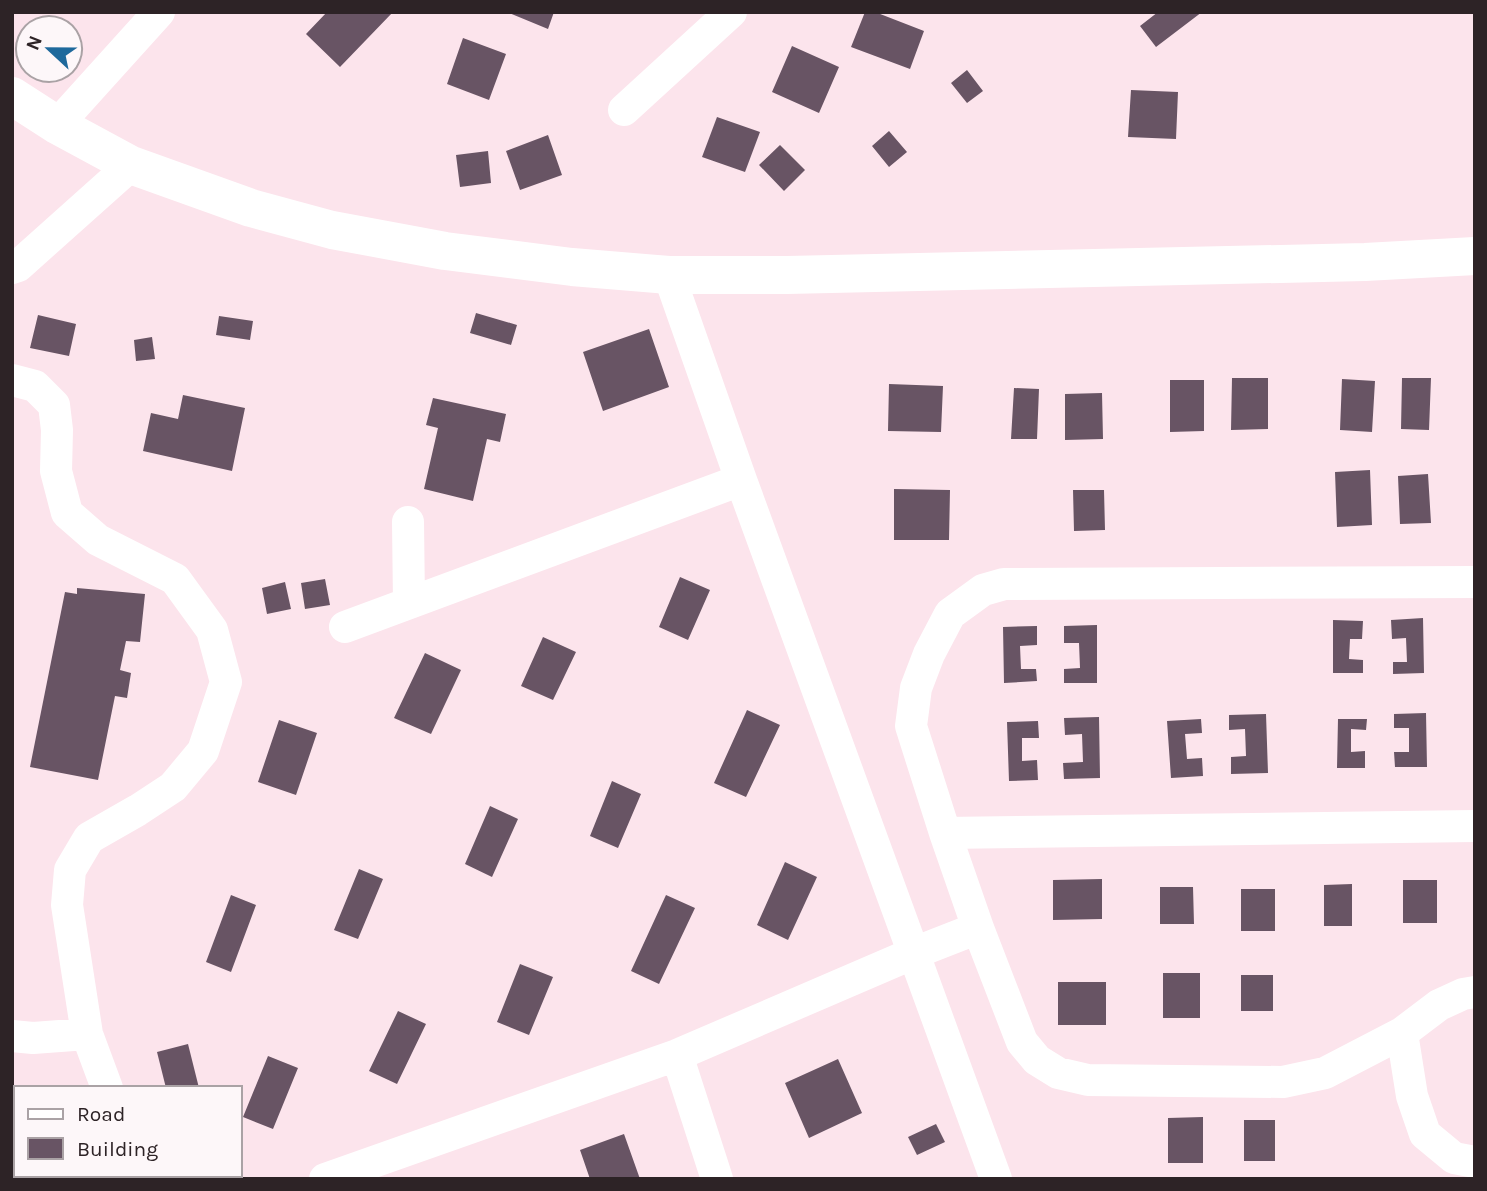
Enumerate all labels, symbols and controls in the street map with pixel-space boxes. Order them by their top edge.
north arrow [14,14,84,84]
text: N [21,33,47,53]
legend [14,1086,242,1177]
text: Road [77,1102,125,1126]
text: Building [77,1137,158,1161]

